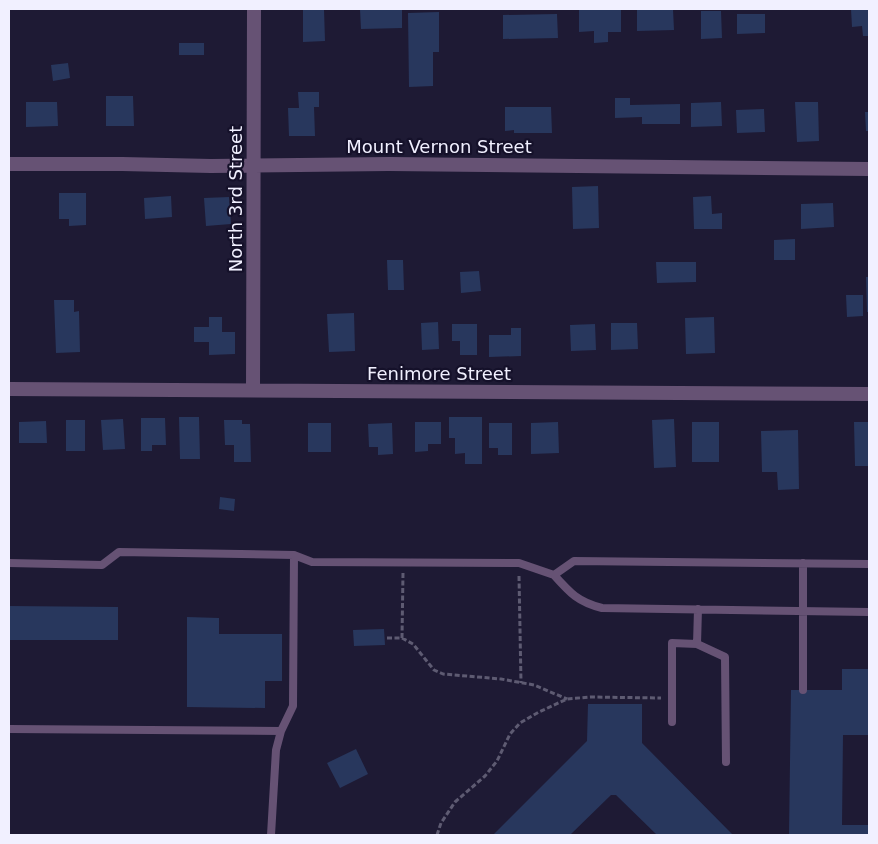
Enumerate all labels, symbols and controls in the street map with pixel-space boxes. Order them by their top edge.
street label: North 3rd Street [225,126,246,272]
street label: Mount Vernon Street [346,136,532,157]
street label: Fenimore Street [367,363,511,384]

